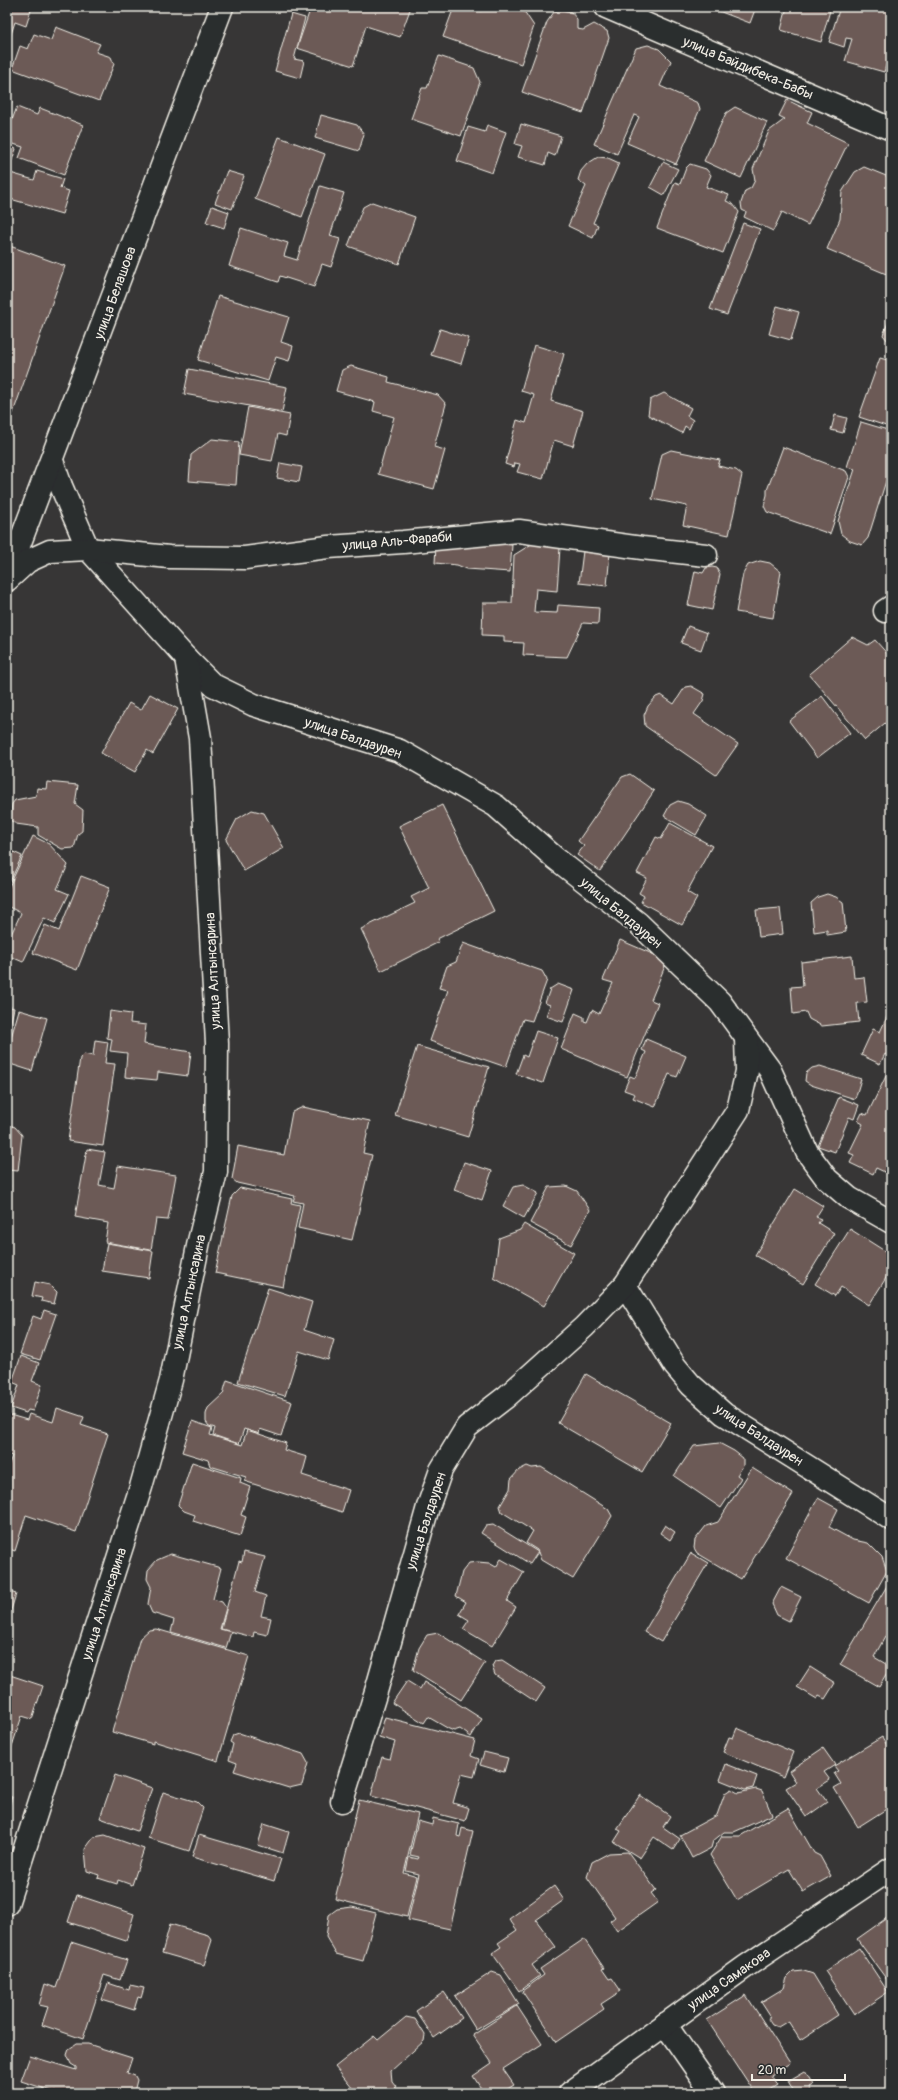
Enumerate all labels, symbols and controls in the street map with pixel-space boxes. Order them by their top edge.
street label: улица Байдибека-Бабы [679,32,816,103]
street label: улица Белашова [90,244,140,343]
street label: улица Аль-Фараби [341,528,452,554]
street label: улица Балдаурен [301,713,404,763]
street label: улица Балдаурен [576,873,665,952]
street label: улица Алтынсарина [201,912,225,1031]
street label: улица Алтынсарина [168,1233,210,1352]
street label: улица Балдаурен [711,1400,806,1470]
street label: улица Балдаурен [402,1470,450,1573]
street label: улица Алтынсарина [77,1546,130,1663]
street label: улица Самакова [684,1944,774,2014]
scale bar [752,2056,845,2082]
text: 20 m [758,2063,787,2078]

